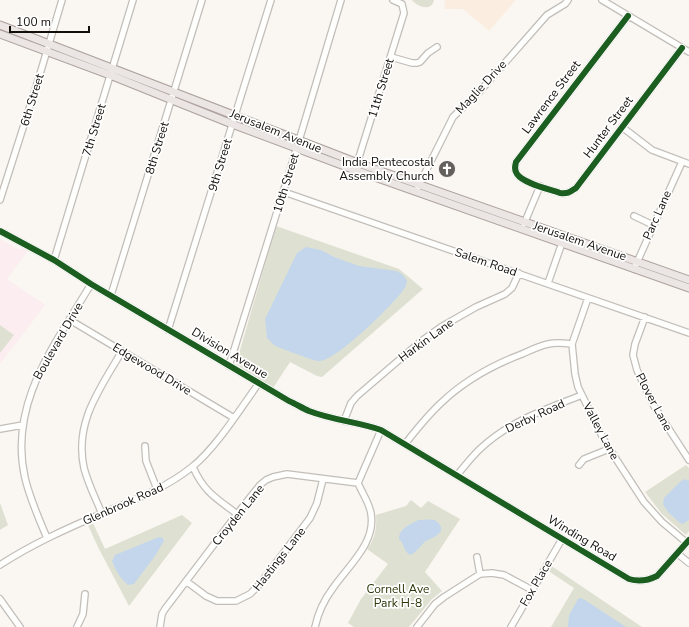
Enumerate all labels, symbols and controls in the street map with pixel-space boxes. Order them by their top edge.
scale bar [10,8,89,34]
text: 100 m [16,14,51,30]
street label: 11th Street [364,56,398,120]
street label: Lawrence Street [518,56,584,137]
street label: Maglie Drive [452,57,510,117]
street label: 6th Street [16,71,48,128]
street label: Hunter Street [580,92,637,161]
street label: 7th Street [78,101,110,158]
street label: Jerusalem Avenue [227,105,324,157]
street label: 8th Street [141,119,173,176]
street label: 9th Street [204,136,236,193]
street label: 10th Street [269,151,303,215]
place label: India Pentecostal Assembly Church [339,154,434,184]
church icon: India Pentecostal Assembly Church [437,159,457,179]
street label: Parc Lane [639,188,675,242]
street label: Jerusalem Avenue [530,217,629,264]
street label: Salem Road [453,244,519,280]
street label: Boulevard Drive [29,300,87,382]
street label: Harkin Lane [395,315,457,365]
street label: Division Avenue [189,324,271,382]
street label: Edgewood Drive [110,339,194,399]
street label: Plover Lane [632,370,676,434]
street label: Derby Road [503,395,567,437]
street label: Valley Lane [579,399,623,462]
street label: Glenbrook Road [80,479,166,529]
street label: Croyden Lane [208,481,268,549]
street label: Winding Road [545,511,619,565]
street label: Hastings Lane [249,524,309,594]
street label: Fox Place [516,557,556,609]
park label: Cornell Ave Park H-8 [367,581,429,611]

